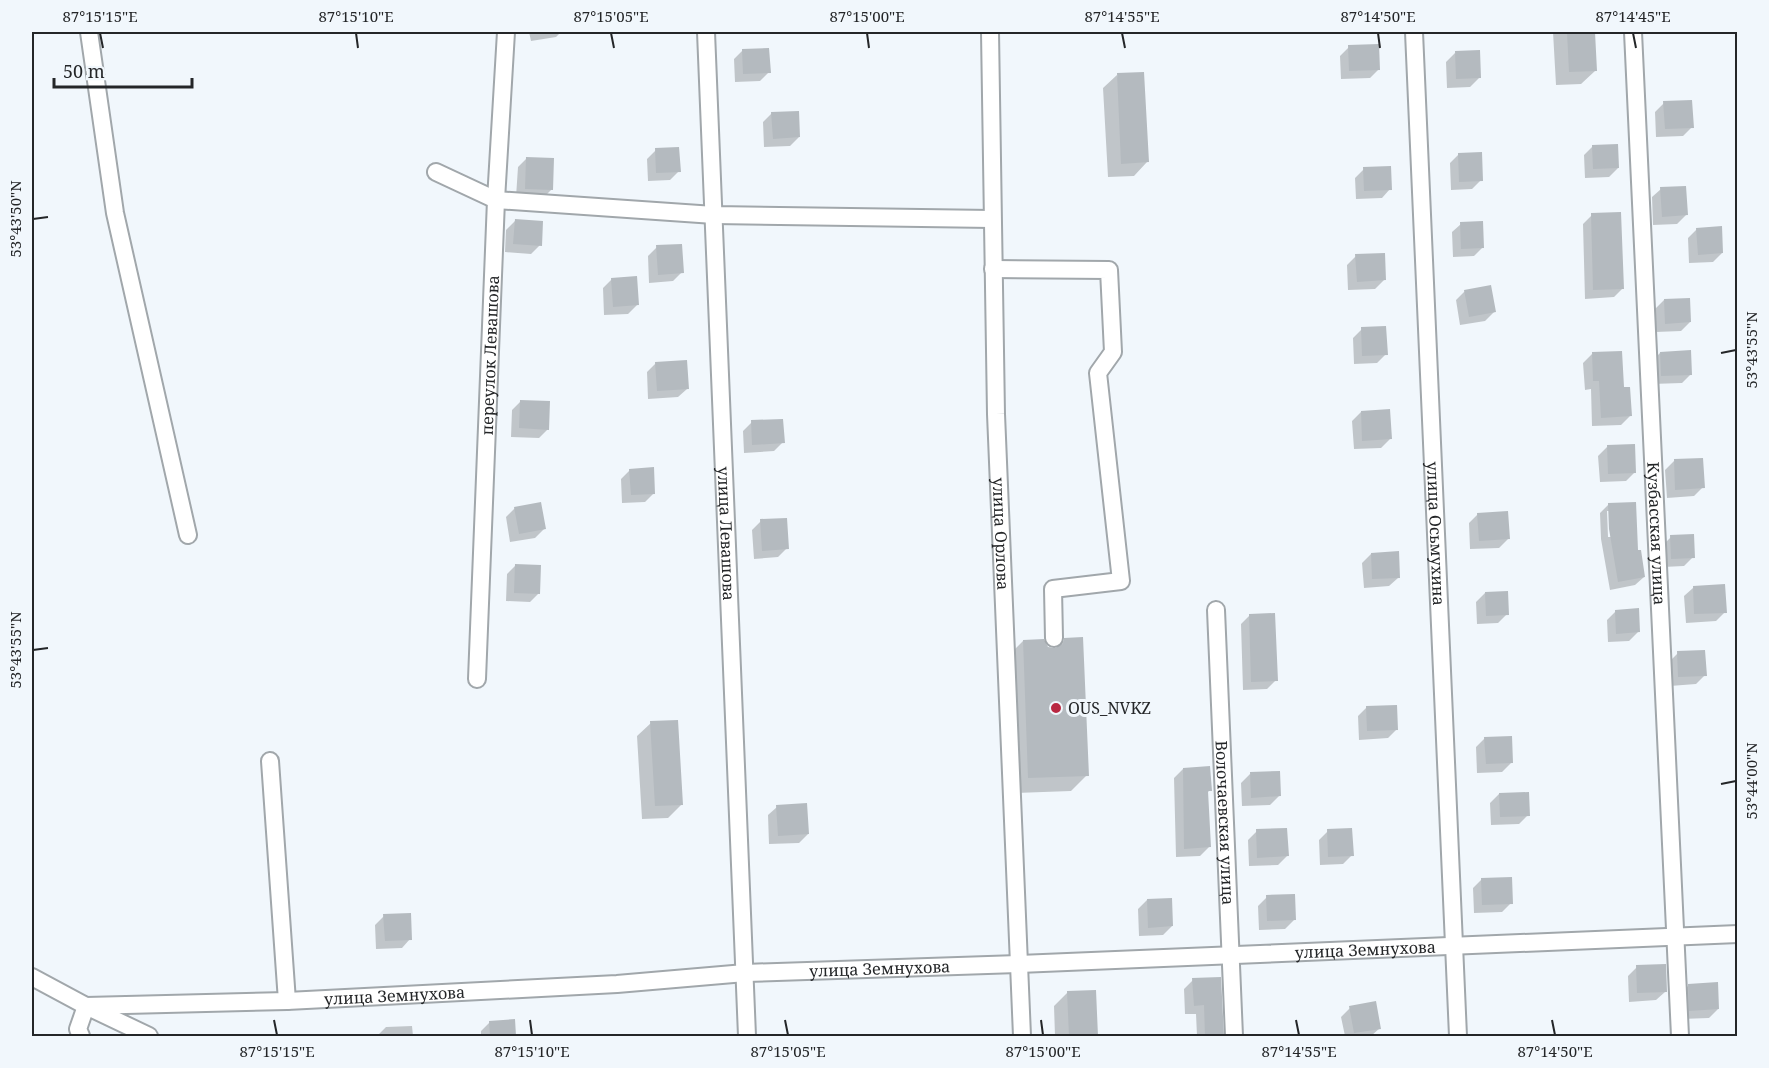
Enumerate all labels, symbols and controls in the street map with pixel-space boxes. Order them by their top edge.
text: 87°15'15"E [62,6,138,26]
text: 87°15'10"E [318,6,394,26]
text: 87°15'05"E [573,6,649,26]
text: 87°15'00"E [829,6,905,26]
text: 87°14'55"E [1084,6,1160,26]
text: 87°14'50"E [1340,6,1416,26]
text: 87°14'45"E [1595,6,1671,26]
scale bar [54,51,192,89]
text: 50 m [63,59,105,83]
text: 53°43'50"N [5,180,25,258]
street label: переулок Левашова [476,275,504,436]
text: 53°43'55"N [1741,311,1761,389]
street label: улица Осьмухина [1422,461,1450,606]
street label: Кузбасская улица [1642,461,1671,606]
street label: улица Левашова [713,466,740,601]
street label: улица Орлова [988,477,1014,591]
text: 53°43'55"N [5,611,25,689]
place label: OUS_NVKZ [1068,697,1151,719]
marker: OUS_NVKZ [1049,701,1063,715]
street label: Волочаевская улица [1211,740,1239,906]
text: 53°44'00"N [1741,742,1761,820]
street label: улица Земнухова [1294,936,1436,963]
street label: улица Земнухова [809,955,951,982]
street label: улица Земнухова [323,981,466,1010]
text: 87°15'15"E [239,1041,315,1061]
text: 87°15'10"E [494,1041,570,1061]
text: 87°15'05"E [750,1041,826,1061]
text: 87°15'00"E [1005,1041,1081,1061]
text: 87°14'55"E [1261,1041,1337,1061]
text: 87°14'50"E [1517,1041,1593,1061]

